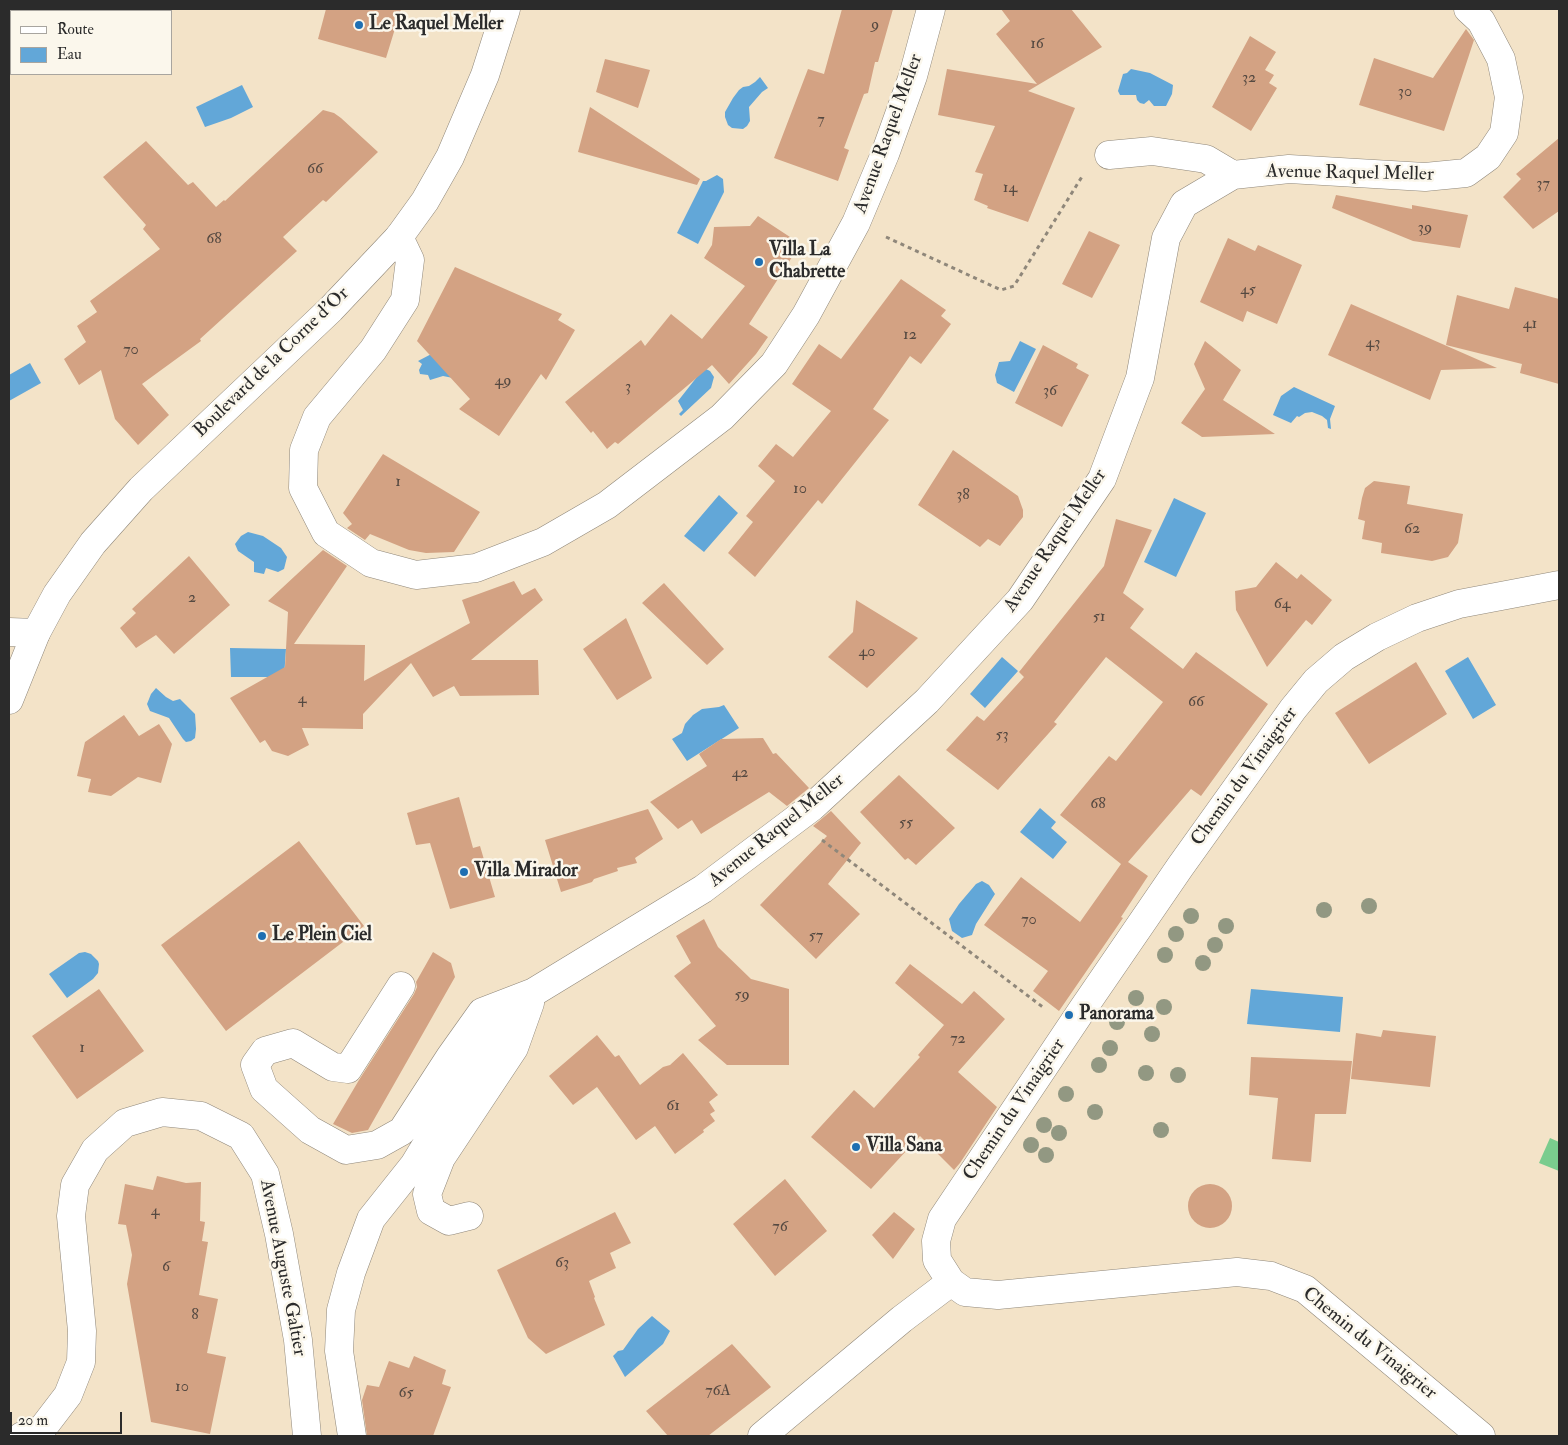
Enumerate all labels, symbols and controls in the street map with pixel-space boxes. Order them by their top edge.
legend [10,10,172,75]
place label: Le Raquel Meller [369,14,503,36]
house number: 9 [871,16,879,36]
marker: Le Raquel Meller [353,19,365,31]
text: Route [57,20,94,39]
house number: 16 [1030,35,1044,55]
text: Eau [57,45,82,64]
street label: Avenue Raquel Meller [850,51,928,217]
house number: 32 [1242,69,1256,89]
house number: 30 [1398,83,1412,103]
house number: 7 [817,111,825,131]
house number: 66 [307,160,323,180]
street label: Avenue Raquel Meller [1266,161,1434,187]
house number: 37 [1536,175,1550,195]
house number: 14 [1003,179,1017,199]
house number: 39 [1418,219,1432,239]
house number: 68 [206,230,222,250]
place label: Villa La Chabrette [769,240,845,284]
marker: Villa La Chabrette [753,256,765,268]
house number: 45 [1240,281,1256,301]
street label: Boulevard de la Corne d'Or [190,283,354,443]
house number: 41 [1523,315,1537,335]
house number: 12 [903,326,917,346]
house number: 43 [1366,334,1380,354]
house number: 70 [123,341,139,361]
house number: 49 [495,372,511,392]
house number: 3 [625,378,631,398]
house number: 36 [1043,382,1057,402]
street label: Avenue Raquel Meller [1000,465,1112,617]
house number: 1 [395,473,401,493]
house number: 10 [793,480,807,500]
house number: 38 [956,486,970,506]
house number: 62 [1404,520,1420,540]
house number: 2 [188,589,196,609]
house number: 64 [1274,595,1290,615]
house number: 51 [1093,608,1105,628]
house number: 40 [859,643,875,663]
house number: 4 [298,690,306,710]
house number: 66 [1188,693,1204,713]
street label: Chemin du Vinaigrier [1187,703,1303,851]
house number: 53 [995,726,1009,746]
house number: 42 [732,764,748,784]
street label: Avenue Raquel Meller [705,769,849,893]
house number: 68 [1090,795,1106,815]
house number: 55 [899,814,913,834]
place label: Villa Mirador [474,861,578,883]
marker: Villa Mirador [458,866,470,878]
house number: 70 [1021,911,1037,931]
place label: Le Plein Ciel [272,925,372,947]
house number: 57 [809,927,823,947]
marker: Le Plein Ciel [256,930,268,942]
house number: 59 [734,986,750,1006]
place label: Panorama [1079,1004,1154,1026]
marker: Panorama [1063,1009,1075,1021]
house number: 72 [950,1030,966,1050]
street label: Chemin du Vinaigrier [959,1035,1071,1185]
house number: 1 [79,1039,85,1059]
house number: 61 [666,1097,680,1117]
place label: Villa Sana [866,1136,942,1158]
marker: Villa Sana [850,1141,862,1153]
street label: Avenue Auguste Galtier [254,1178,310,1358]
house number: 4 [151,1202,159,1222]
house number: 76 [772,1218,788,1238]
house number: 63 [555,1254,569,1274]
house number: 6 [162,1258,170,1278]
street label: Chemin du Vinaigrier [1297,1283,1441,1405]
house number: 8 [191,1306,199,1326]
house number: 10 [175,1378,189,1398]
house number: 76A [705,1382,731,1402]
house number: 65 [398,1384,414,1404]
scale bar [12,1402,125,1434]
text: 20 m [18,1411,48,1430]

